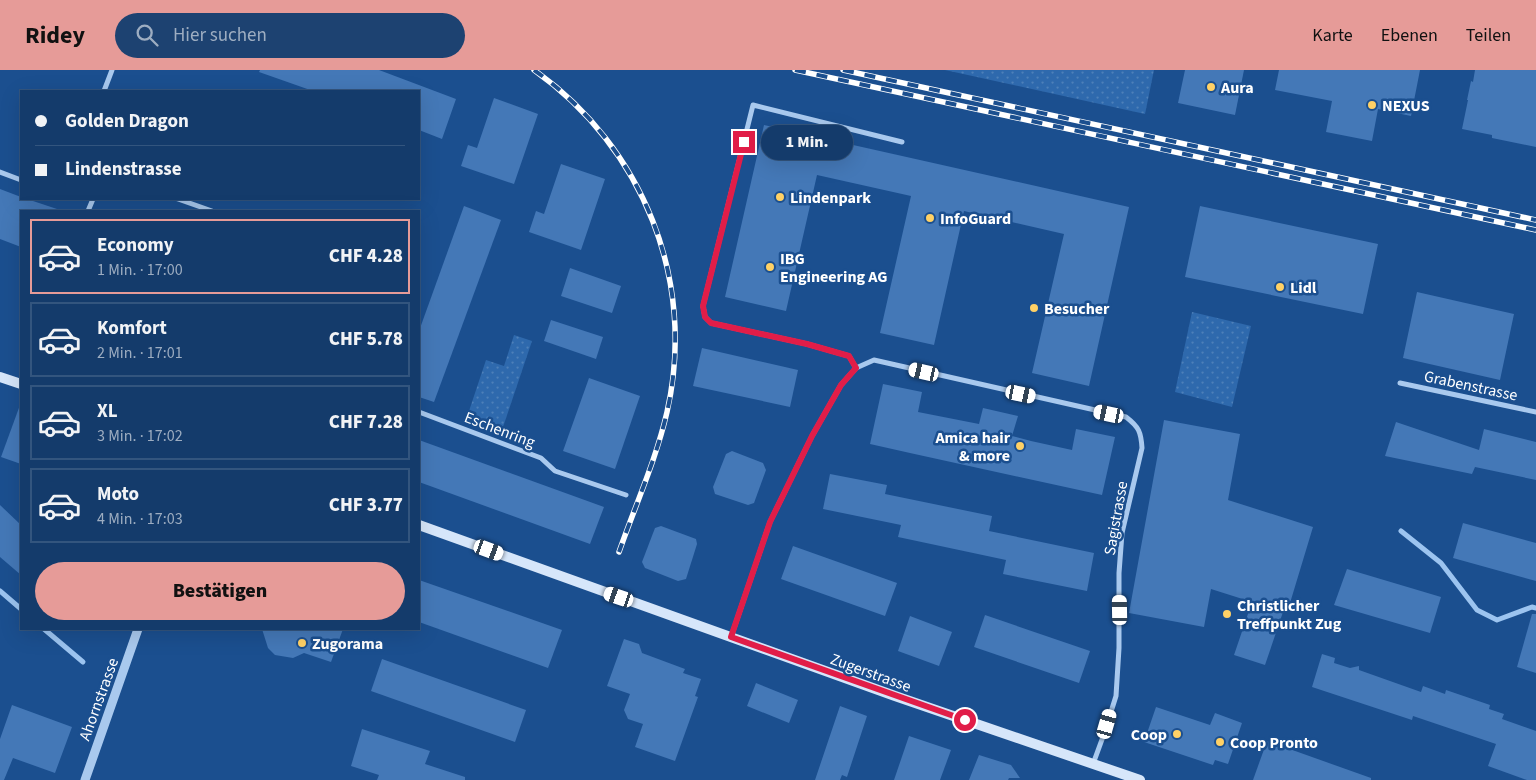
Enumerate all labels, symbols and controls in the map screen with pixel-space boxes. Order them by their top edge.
search box [115,13,465,58]
text: Ridey [25,18,85,53]
icon: search [133,21,161,49]
text: Hier suchen [173,22,267,49]
text: Karte [1312,23,1353,48]
text: Ebenen [1381,23,1438,48]
text: Teilen [1466,23,1511,48]
place label: Aura [1220,77,1254,99]
marker: Aura [1205,81,1217,93]
place label: NEXUS [1382,95,1430,117]
marker: NEXUS [1366,99,1378,111]
text: Golden Dragon [65,108,189,135]
callout: 1 Min. [762,124,854,160]
route end [733,131,755,153]
text: 1 Min. [786,131,828,153]
text: Lindenstrasse [65,156,182,183]
place label: Lindenpark [790,187,871,209]
marker: Lindenpark [774,191,786,203]
place label: InfoGuard [940,208,1011,230]
marker: InfoGuard [924,212,936,224]
text: Economy [97,232,174,259]
icon: car [37,234,82,279]
text: CHF 4.28 [329,243,403,270]
place label: IBG Engineering AG [780,248,888,288]
text: 1 Min. · 17:00 [97,259,183,281]
marker: IBG Engineering AG [764,261,776,273]
place label: Lidl [1290,277,1317,299]
marker: Lidl [1274,281,1286,293]
place label: Besucher [1044,298,1110,320]
marker: Besucher [1028,302,1040,314]
text: Komfort [97,315,167,342]
icon: car [37,317,82,362]
text: CHF 5.78 [329,326,403,353]
text: 2 Min. · 17:01 [97,342,183,364]
car [907,361,940,383]
street label: Grabenstrasse [1422,365,1520,407]
car [1004,384,1037,404]
text: XL [97,398,118,425]
icon: car [37,400,82,445]
car [1092,404,1125,424]
street label: Eschenring [461,406,538,453]
text: CHF 7.28 [329,409,403,436]
text: 3 Min. · 17:02 [97,425,183,447]
place label: Amica hair & more [934,427,1011,467]
marker: Amica hair & more [1014,440,1026,452]
street label: Sagistrasse [1099,479,1133,557]
text: Moto [97,481,139,508]
icon: car [37,483,82,528]
text: CHF 3.77 [329,492,403,519]
text: 4 Min. · 17:03 [97,508,183,530]
car [472,538,505,562]
button: Bestätigen [35,562,405,620]
car [602,585,635,609]
car [1112,595,1127,625]
place label: Christlicher Treffpunkt Zug [1237,595,1342,635]
marker: Christlicher Treffpunkt Zug [1221,608,1233,620]
place label: Zugorama [312,633,383,655]
marker: Zugorama [296,637,308,649]
street label: Zugerstrasse [827,648,914,698]
street label: Ahornstrasse [74,655,124,744]
car [1095,708,1118,740]
route start [954,709,976,731]
place label: Coop [1131,724,1167,746]
marker: Coop [1171,728,1183,740]
place label: Coop Pronto [1230,732,1318,754]
marker: Coop Pronto [1214,736,1226,748]

